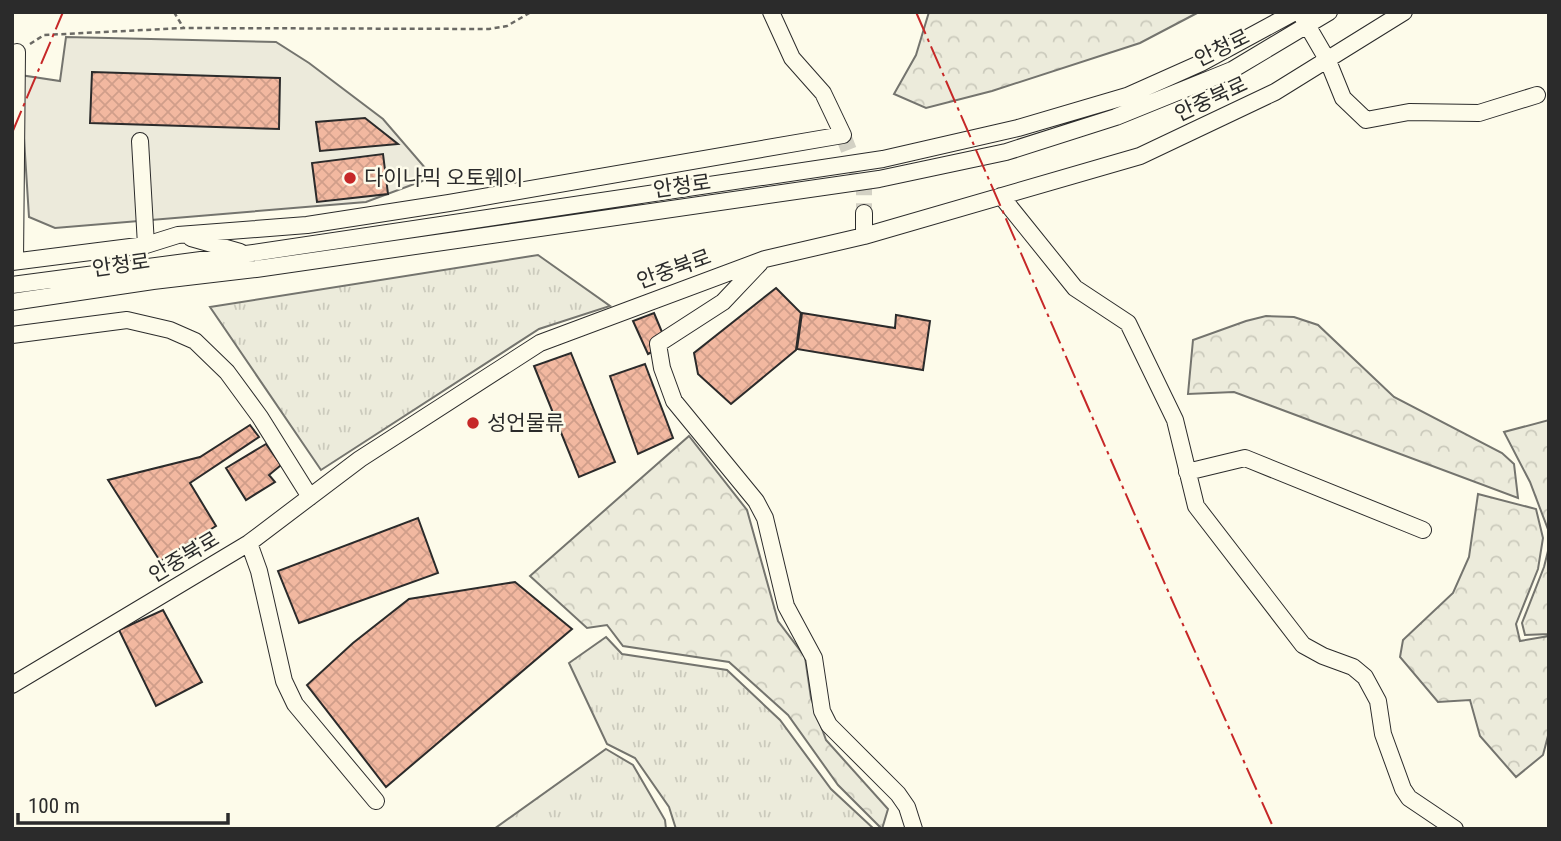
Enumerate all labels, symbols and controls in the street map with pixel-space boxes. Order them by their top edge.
street label: 안청로 [1191,25,1253,71]
street label: 안중북로 [1171,72,1251,126]
place label: 다이나믹 오토웨이 [364,166,523,190]
marker: 다이나믹 오토웨이 [342,170,358,186]
street label: 안청로 [652,170,712,202]
street label: 안중북로 [634,245,714,293]
street label: 안청로 [91,249,151,281]
place label: 성언물류 [487,411,564,435]
marker: 성언물류 [465,415,481,431]
street label: 안중북로 [145,527,223,587]
scale bar [18,782,228,826]
text: 100 m [28,794,80,818]

